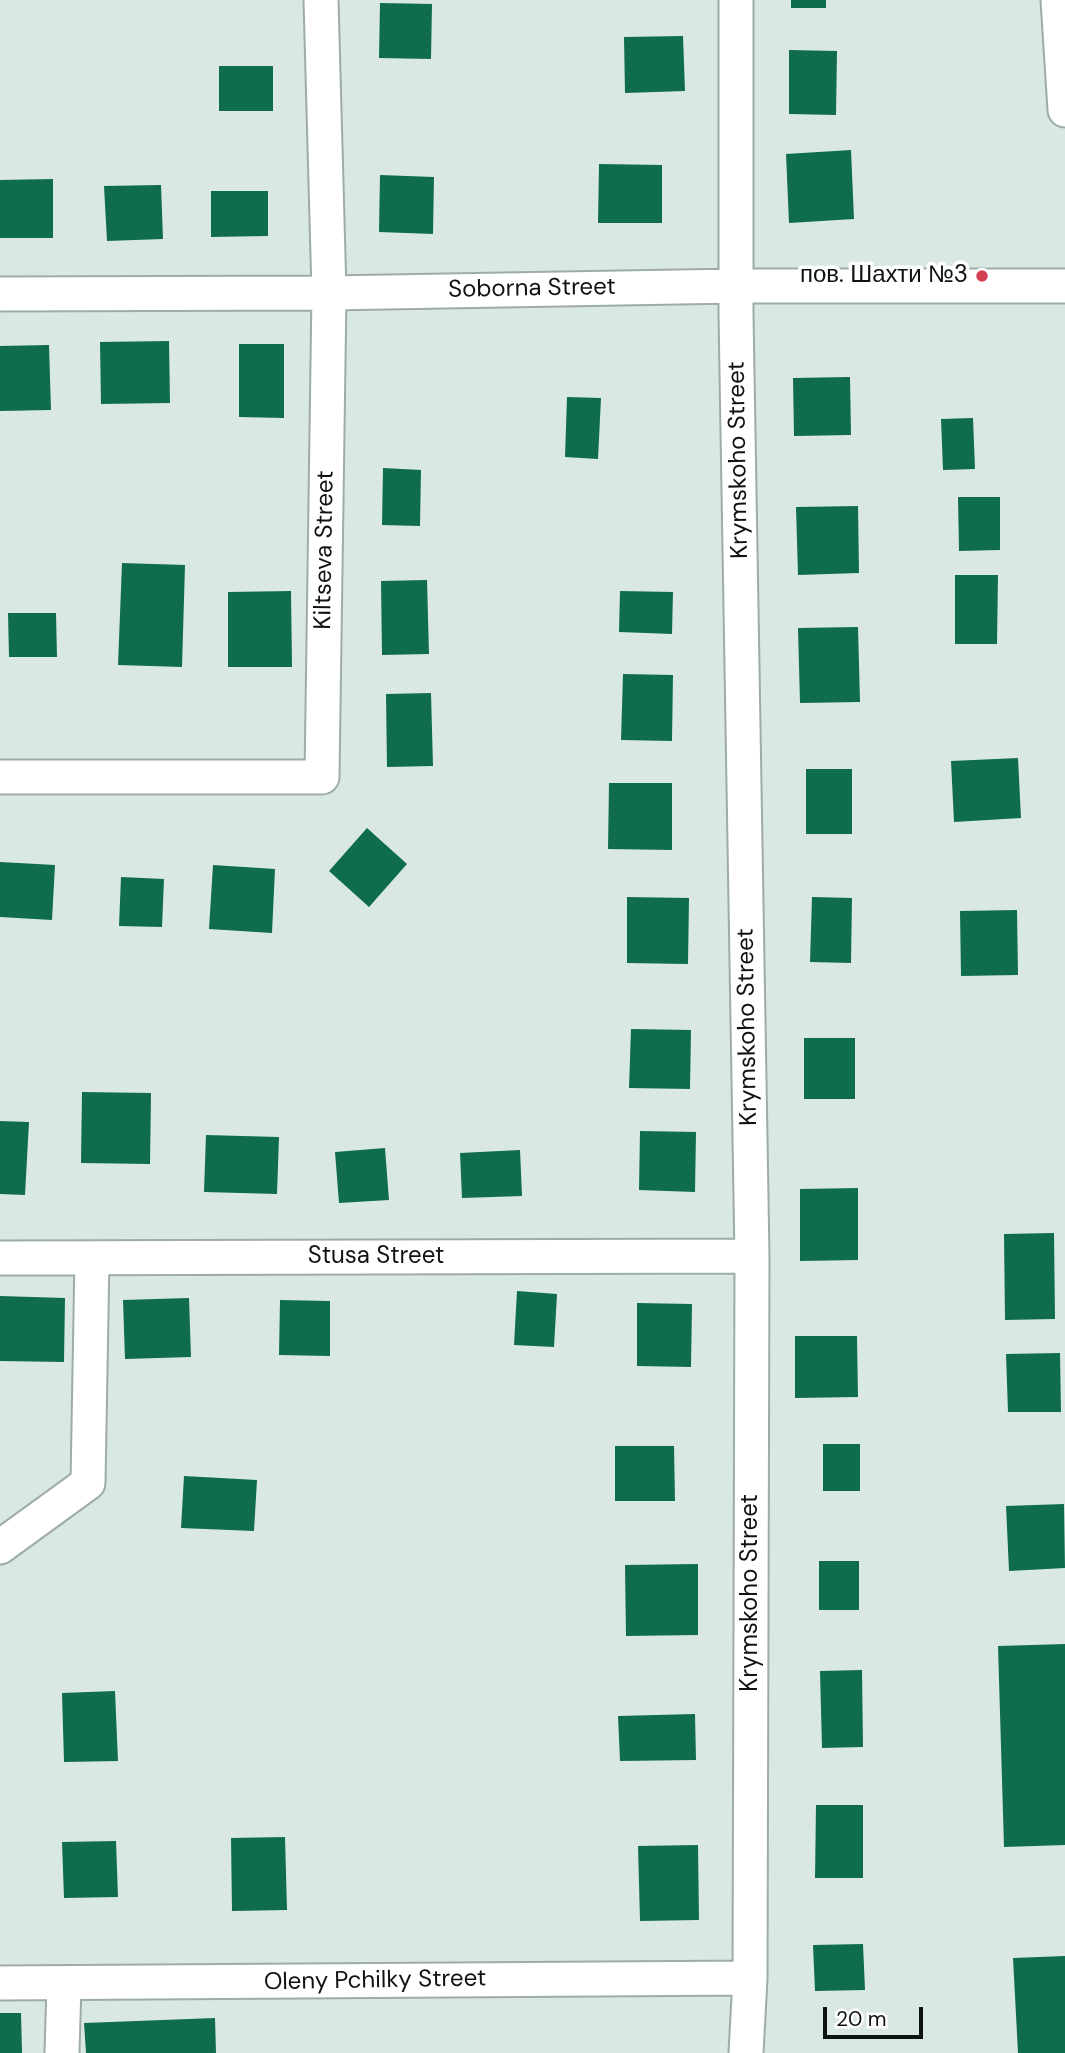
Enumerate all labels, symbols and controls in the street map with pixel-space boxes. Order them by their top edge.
place label: пов. Шахти №3 [800,262,968,290]
marker: пов. Шахти №3 [974,268,990,284]
street label: Soborna Street [448,273,616,305]
street label: Krymskoho Street [723,361,755,559]
street label: Kiltseva Street [309,470,341,630]
street label: Krymskoho Street [732,928,764,1126]
street label: Stusa Street [308,1243,444,1271]
street label: Krymskoho Street [737,1494,765,1692]
street label: Oleny Pchilky Street [264,1965,486,1997]
scale bar [827,1994,927,2038]
text: 20 m [836,2005,887,2033]

